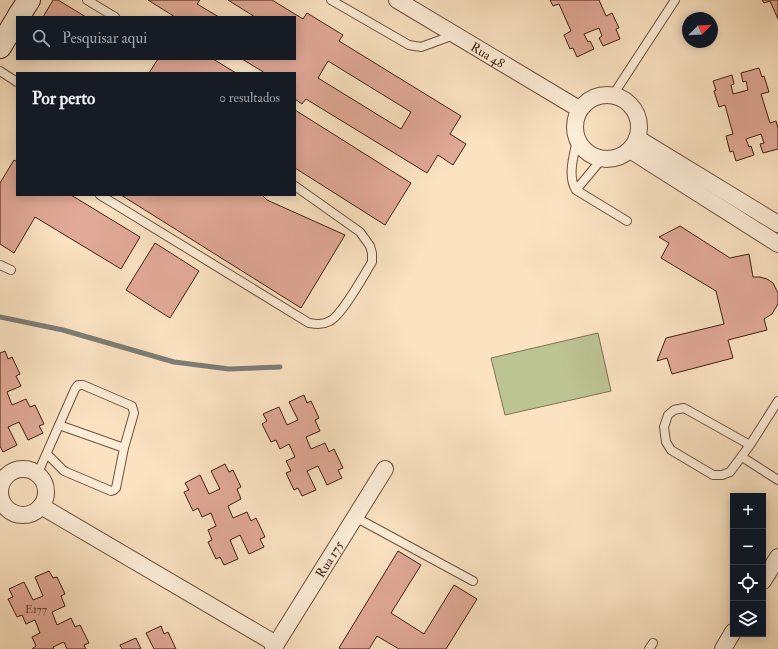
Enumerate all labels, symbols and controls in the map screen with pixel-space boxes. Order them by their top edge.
north arrow [682,12,718,48]
search box [16,16,296,60]
icon: search [30,27,52,49]
text: Pesquisar aqui [62,29,147,48]
street label: Rua 48 [467,39,507,72]
text: Por perto [32,88,95,109]
text: 0 resultados [219,90,280,106]
map controls [730,493,766,637]
button: + [730,493,766,529]
button: − [730,529,766,565]
street label: Rua 175 [312,538,347,581]
button: locate [730,565,766,601]
button: layers [730,601,766,637]
house number: E177 [25,603,47,616]

